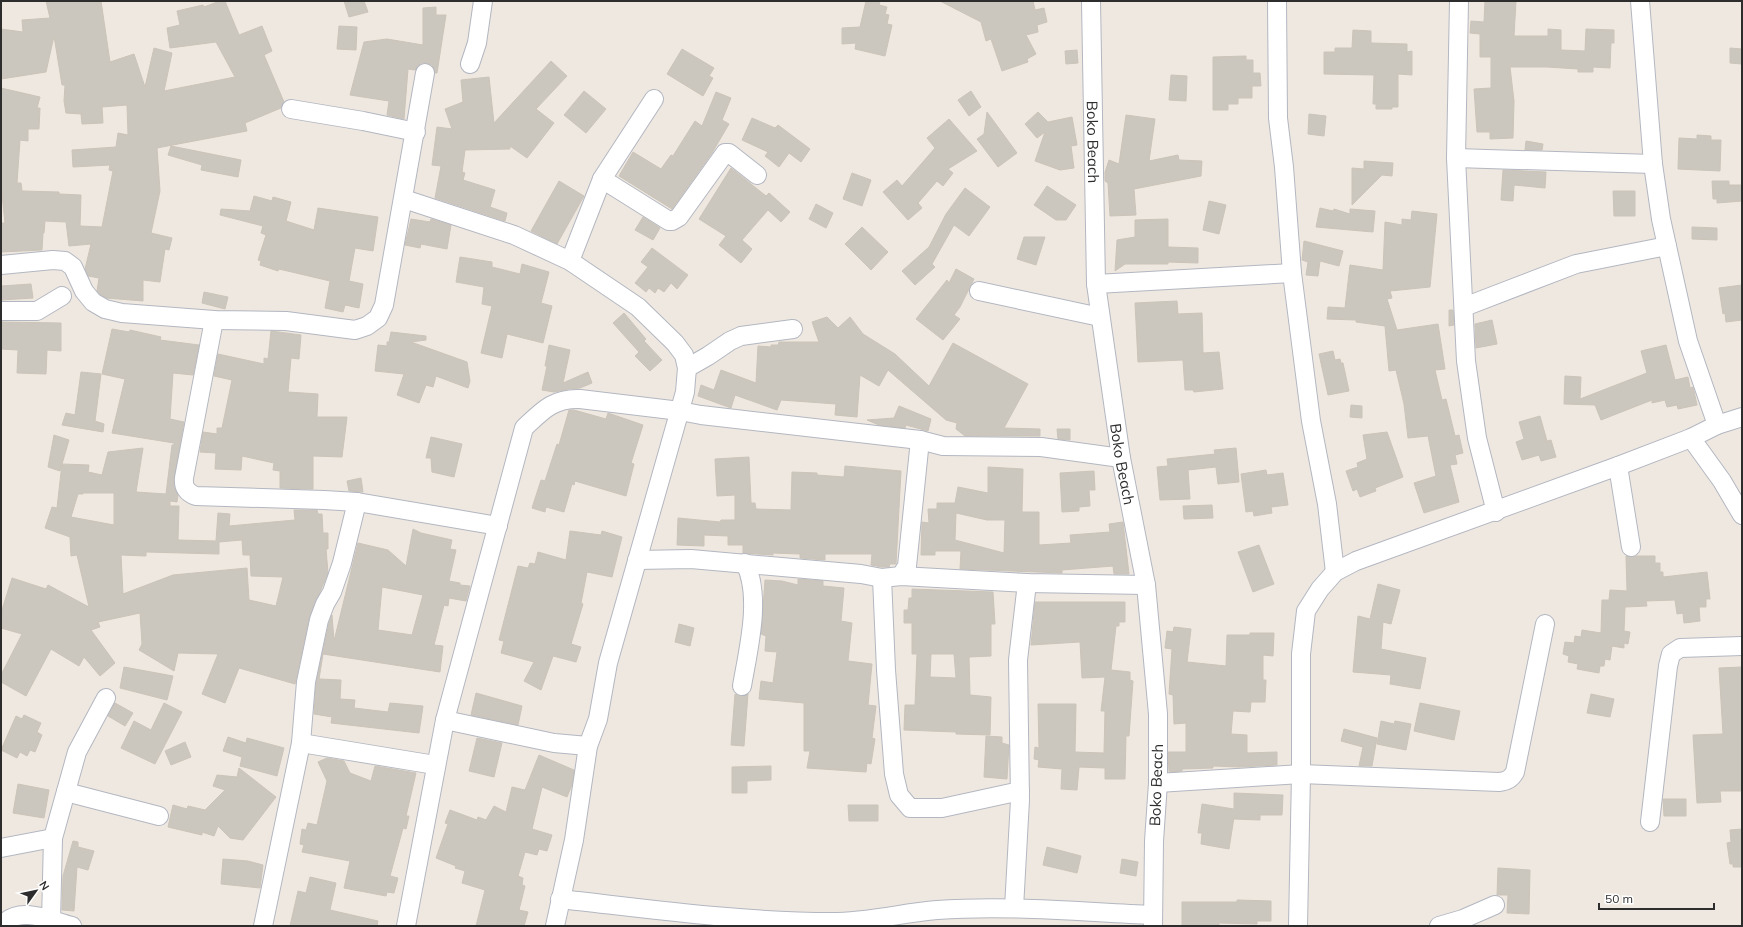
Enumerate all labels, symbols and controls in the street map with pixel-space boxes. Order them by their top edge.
street label: Boko Beach [1083,101,1104,183]
street label: Boko Beach [1107,422,1139,506]
street label: Boko Beach [1145,744,1167,826]
north arrow [16,871,56,911]
text: N [36,878,53,893]
scale bar [1599,885,1714,911]
text: 50 m [1605,891,1633,906]

